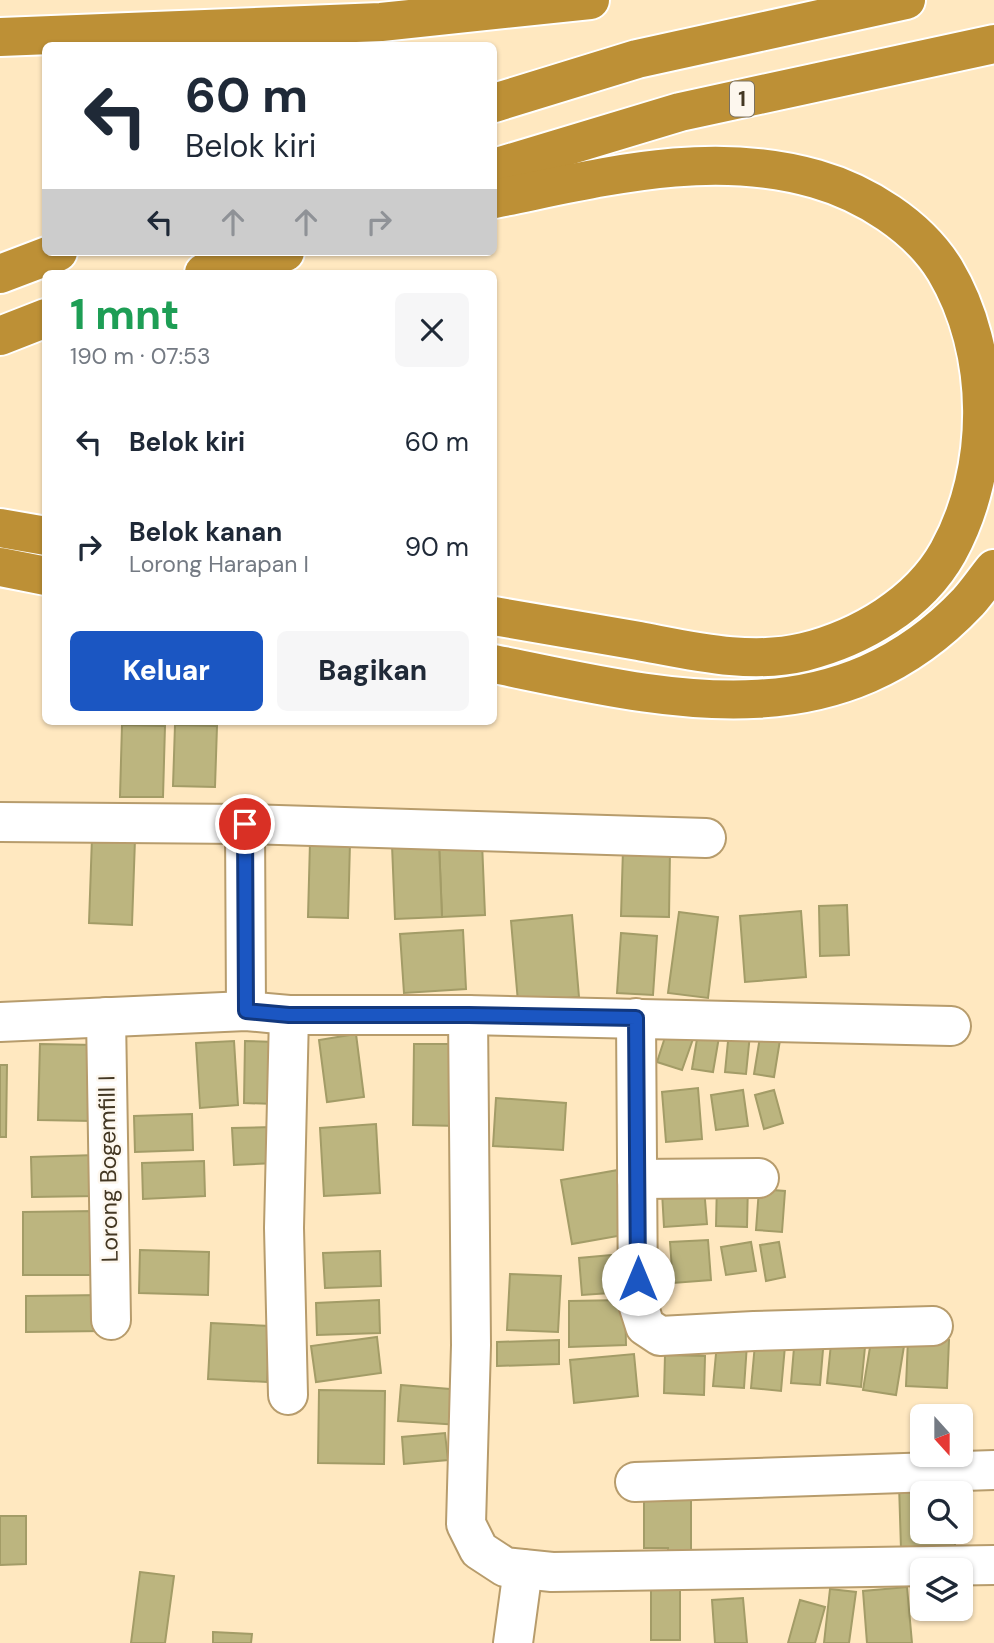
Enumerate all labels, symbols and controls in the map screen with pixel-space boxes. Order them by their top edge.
text: 60 m [185,63,308,127]
icon: left [70,70,161,161]
road number: 1 [730,82,754,116]
text: Belok kiri [185,125,317,167]
icon: left [141,203,179,241]
icon: ahead [214,203,252,241]
icon: ahead [287,203,325,241]
icon: right [360,203,398,241]
text: 1 mnt [70,287,179,342]
button: close [395,293,469,367]
text: 190 m · 07:53 [70,341,211,371]
icon: left [70,423,108,461]
text: Belok kiri [129,425,245,459]
text: 60 m [405,425,469,459]
text: Belok kanan [129,515,282,549]
icon: right [70,528,108,566]
text: 90 m [405,530,469,564]
text: Lorong Harapan I [129,549,309,579]
button: Keluar [70,631,263,711]
button: Bagikan [277,631,469,711]
pin [215,794,275,854]
icon: arrive [226,805,264,843]
street label: Lorong Bogemfill I [91,1075,125,1263]
position arrow [601,1242,675,1316]
north arrow [910,1404,973,1466]
map controls [910,1404,973,1621]
button: search [910,1481,973,1544]
button: layers [910,1558,973,1621]

